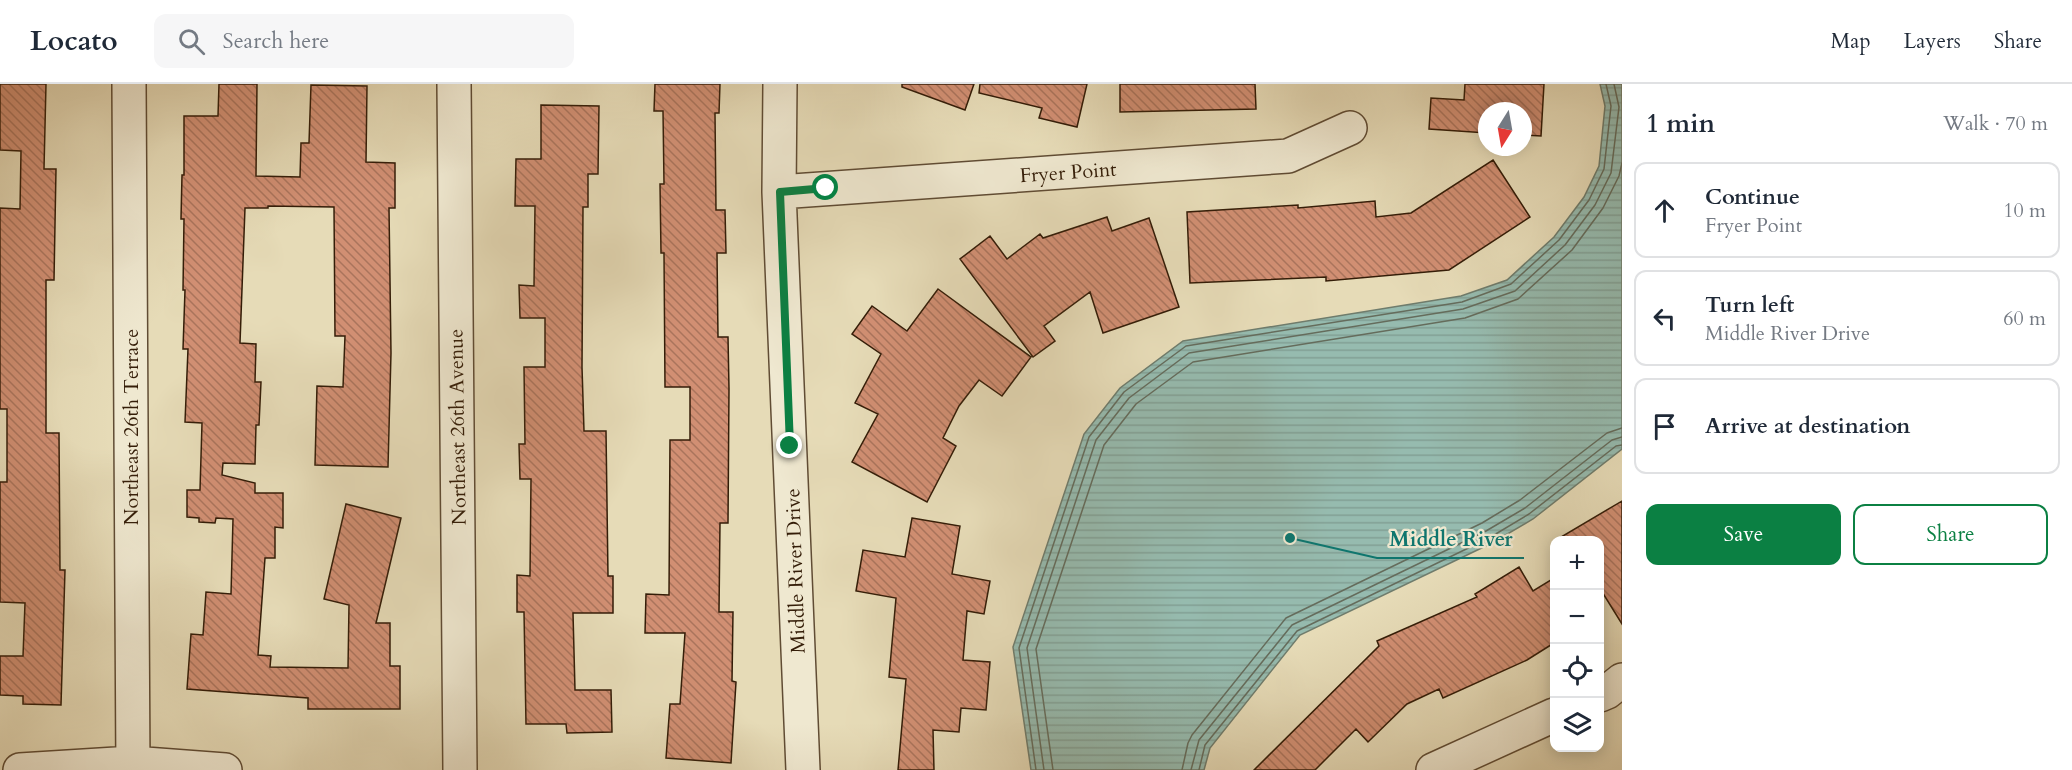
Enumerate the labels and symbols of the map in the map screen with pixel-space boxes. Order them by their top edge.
north arrow [1478,102,1532,156]
street label: Fryer Point [1019,156,1118,189]
route start [812,174,838,200]
street label: Northeast 26th Avenue [442,328,473,526]
street label: Northeast 26th Terrace [118,329,145,525]
route end [776,432,802,458]
street label: Middle River Drive [779,488,812,654]
callout: Middle River [1377,519,1524,558]
text: Middle River [1389,525,1513,554]

